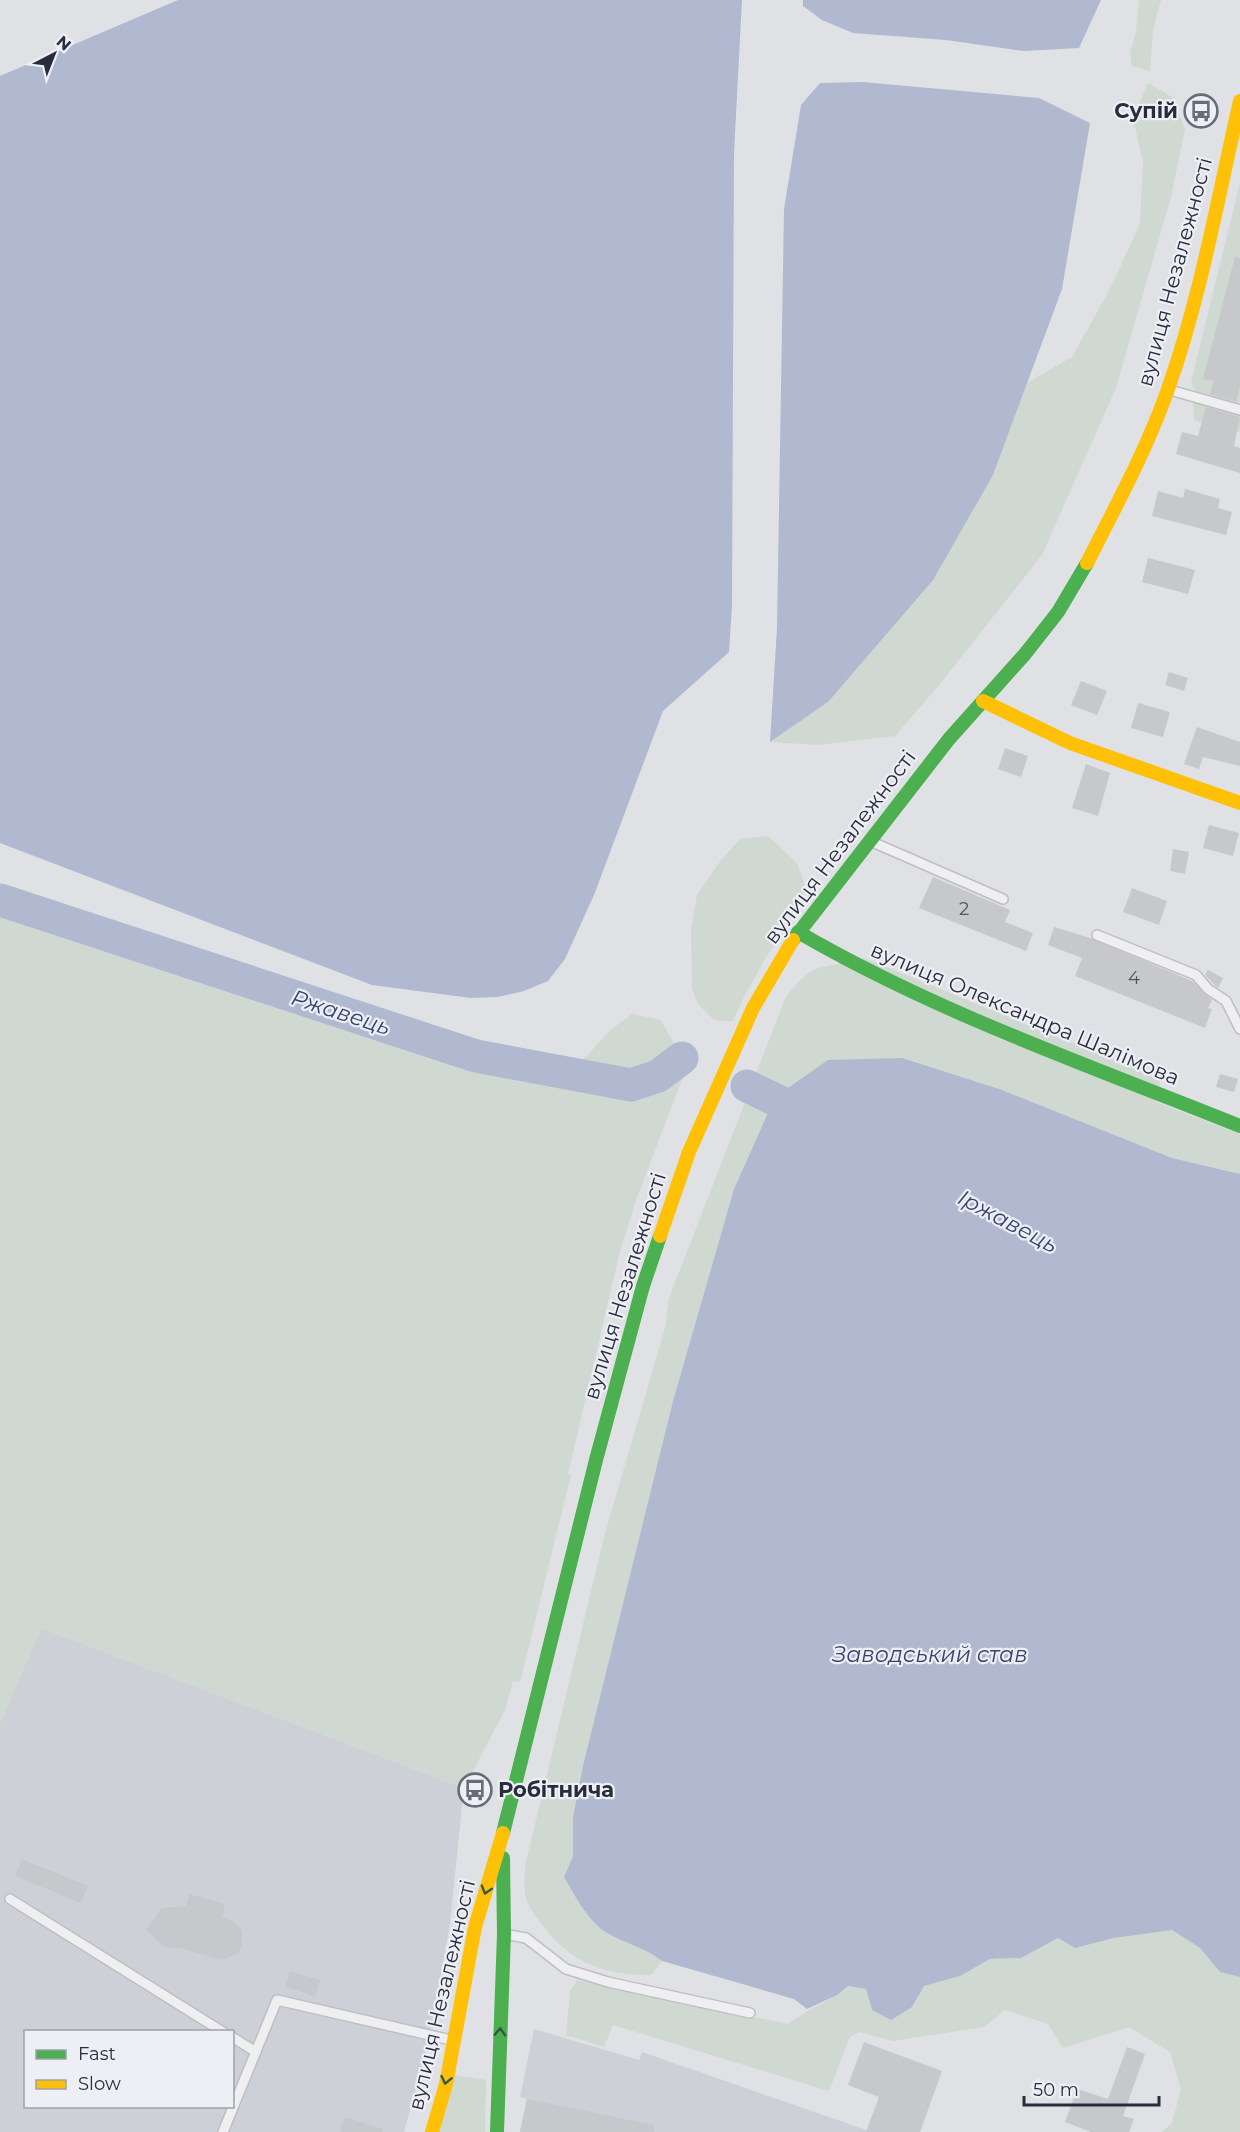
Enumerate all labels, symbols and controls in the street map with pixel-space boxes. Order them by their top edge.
north arrow [24,24,84,84]
text: N [53,32,75,55]
bus stop icon: Супій [1183,93,1219,129]
place label: Супій [1114,98,1178,123]
street label: вулиця Незалежності [1132,155,1217,389]
street label: вулиця Незалежності [759,745,921,948]
house number: 2 [959,898,969,920]
street label: вулиця Олександра Шалімова [867,937,1183,1090]
house number: 4 [1128,967,1140,989]
water label: Ржавець [288,984,394,1041]
street label: вулиця Незалежності [578,1169,671,1402]
water label: Іржавець [953,1184,1062,1259]
water label: Заводський став [831,1641,1028,1668]
bus stop icon: Робітнича [457,1772,493,1808]
place label: Робітнича [498,1777,614,1802]
street label: вулиця Незалежності [403,1877,480,2113]
one-way arrow [481,1884,493,1895]
one-way arrow [494,2027,507,2036]
legend [24,2030,234,2108]
text: Fast [78,2043,116,2065]
scale bar [1024,2069,1159,2107]
text: Slow [78,2073,121,2095]
one-way arrow [440,2075,453,2085]
text: 50 m [1033,2079,1079,2101]

